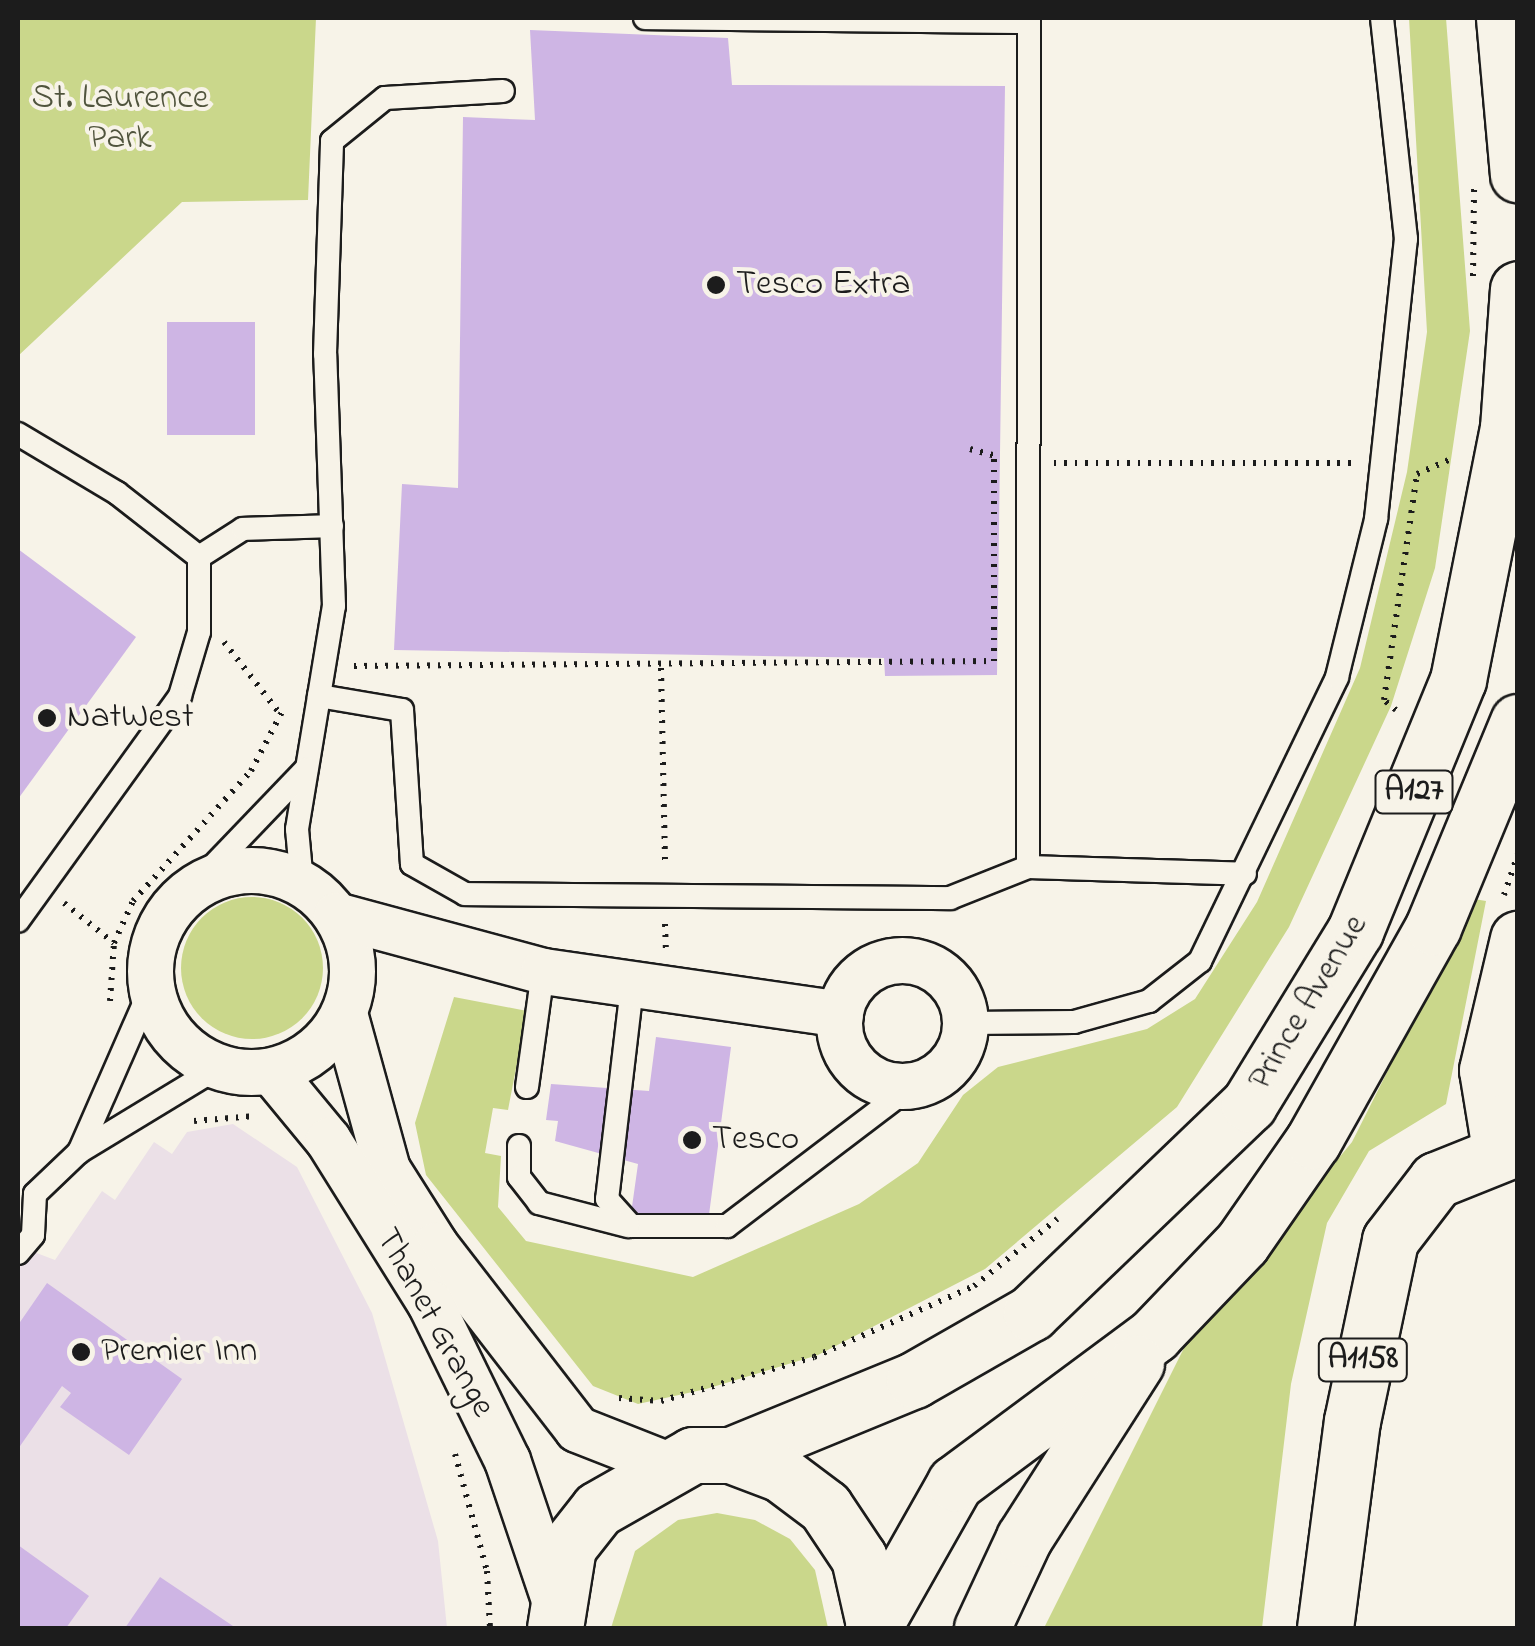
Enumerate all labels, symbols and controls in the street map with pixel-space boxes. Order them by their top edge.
park label: St. Laurence Park [32,78,208,160]
place label: Tesco Extra [736,264,910,306]
marker: Tesco Extra [705,274,727,296]
place label: NatWest [67,697,194,739]
marker: NatWest [36,707,58,729]
road number: A127 [1374,765,1454,819]
street label: Prince Avenue [1240,908,1378,1098]
place label: Tesco [712,1119,799,1161]
marker: Tesco [681,1129,703,1151]
street label: Thanet Grange [365,1221,503,1425]
place label: Premier Inn [101,1331,257,1373]
road number: A1158 [1316,1333,1410,1387]
marker: Premier Inn [70,1341,92,1363]

